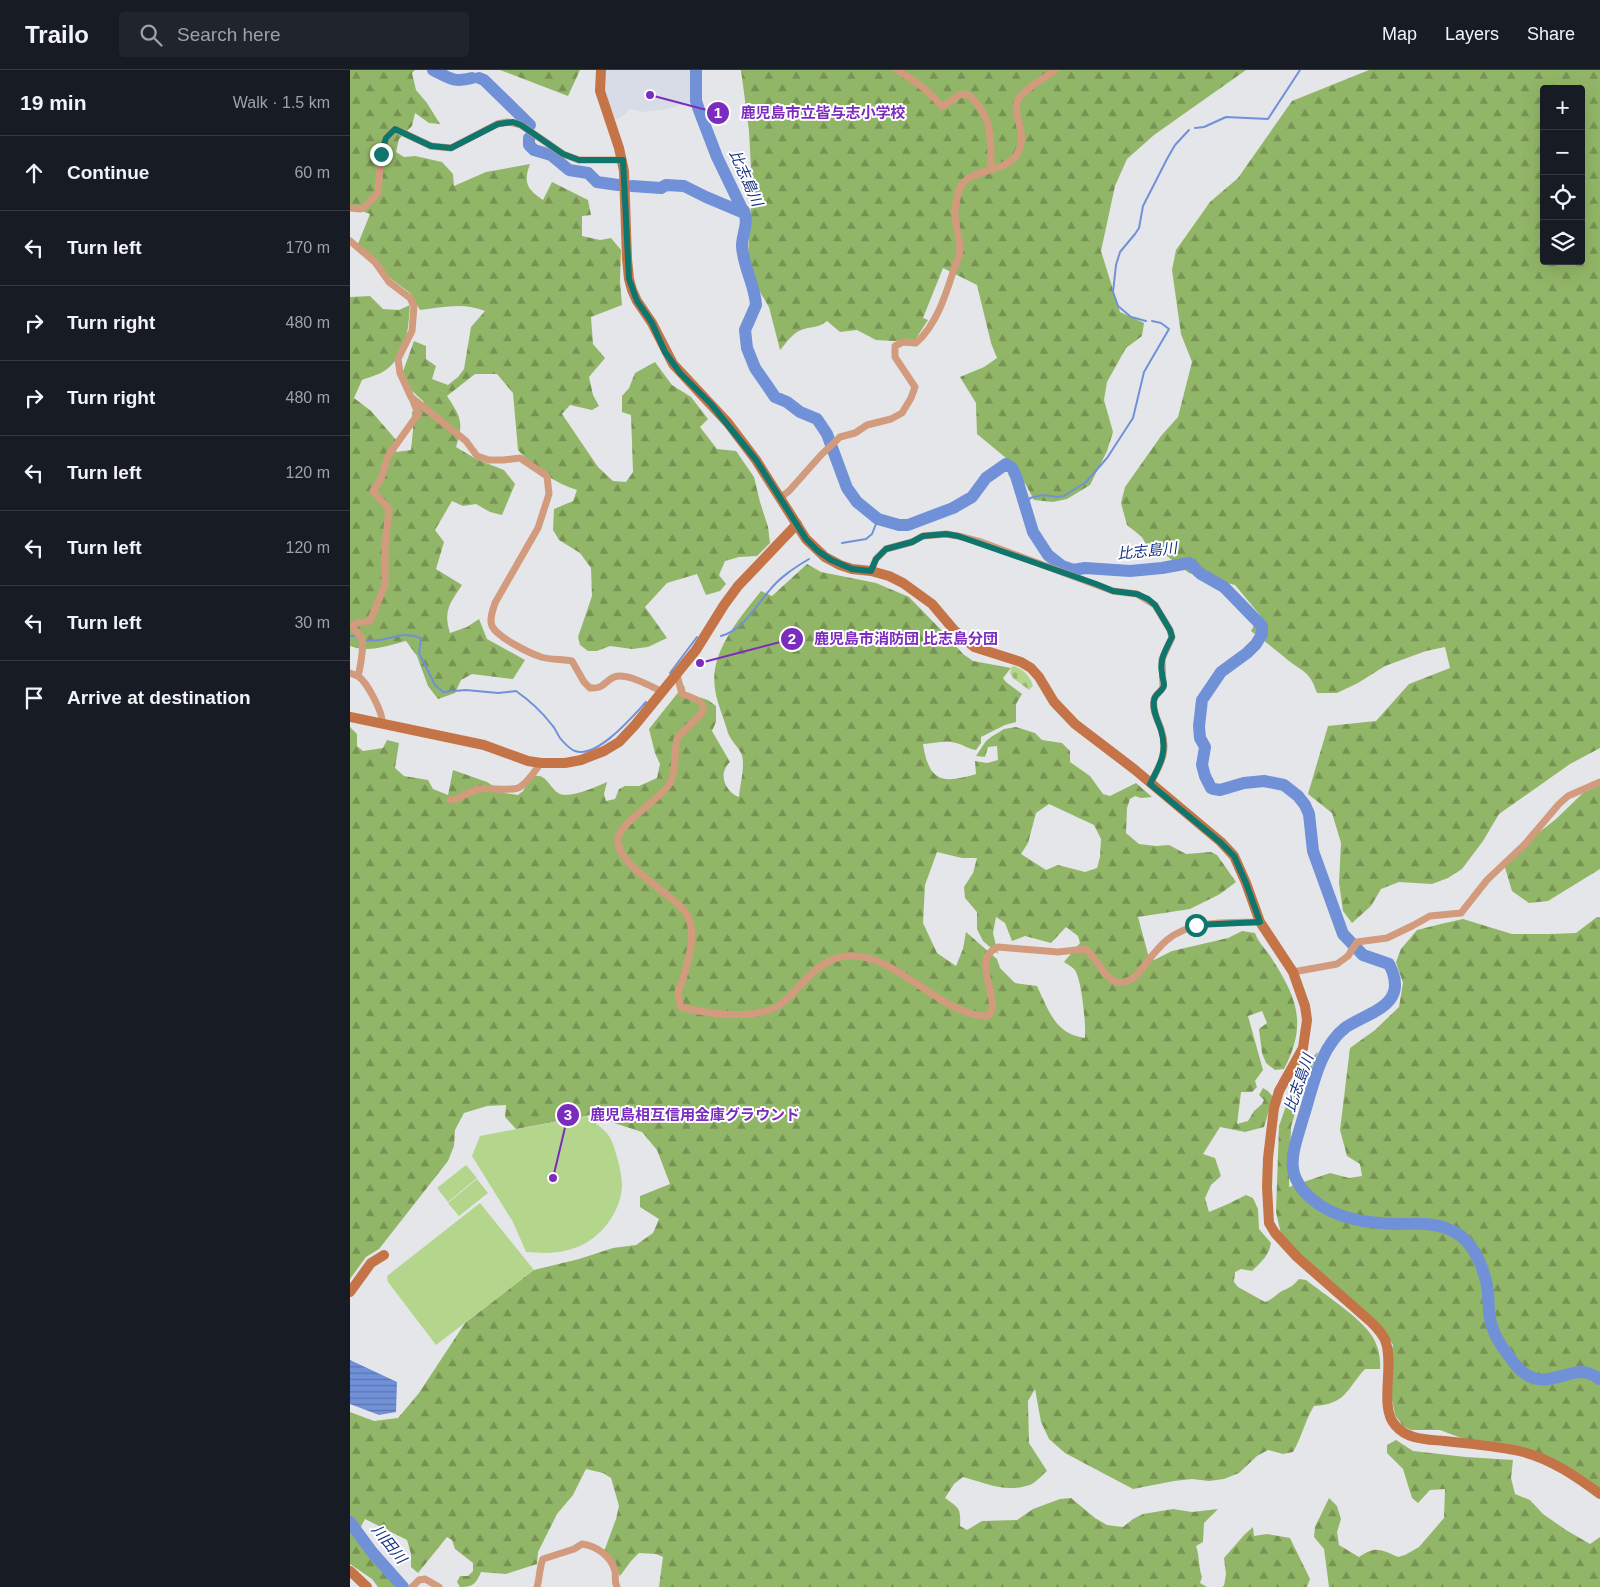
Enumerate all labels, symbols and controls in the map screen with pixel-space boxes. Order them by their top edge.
search box [119,12,469,57]
text: Trailo [25,21,89,48]
icon: search [137,21,165,49]
text: Search here [177,24,281,45]
text: Map [1382,24,1417,44]
text: Layers [1445,24,1499,44]
text: Share [1527,24,1575,44]
map controls [1540,85,1585,265]
button: + [1540,85,1585,130]
text: 19 min [20,91,87,114]
text: Walk · 1.5 km [233,94,330,111]
callout: 鹿児島市立皆与志小学校 [705,98,915,128]
text: 1 [714,104,722,121]
text: 鹿児島市立皆与志小学校 [740,104,906,121]
button: − [1540,130,1585,175]
route end [370,143,393,166]
water label: 比志島川 [726,147,767,210]
icon: ahead [20,159,48,187]
text: Continue [67,162,149,183]
text: 60 m [294,164,330,181]
button: locate [1540,175,1585,220]
button: layers [1540,220,1585,265]
icon: left [20,234,48,262]
text: Turn left [67,237,142,258]
text: 170 m [286,239,330,256]
icon: right [20,309,48,337]
text: Turn right [67,312,155,333]
text: 480 m [286,314,330,331]
icon: right [20,384,48,412]
text: Turn right [67,387,155,408]
text: 480 m [286,389,330,406]
icon: left [20,459,48,487]
text: Turn left [67,462,142,483]
text: 120 m [286,464,330,481]
icon: left [20,534,48,562]
text: Turn left [67,537,142,558]
text: 120 m [286,539,330,556]
water label: 比志島川 [1116,539,1180,562]
icon: left [20,609,48,637]
text: Turn left [67,612,142,633]
text: 30 m [294,614,330,631]
callout: 鹿児島市消防団 比志島分団 [779,624,1009,654]
text: 2 [788,630,796,647]
text: 鹿児島市消防団 比志島分団 [814,630,998,647]
icon: arrive [20,684,48,712]
text: Arrive at destination [67,687,251,708]
route start [1185,914,1208,937]
water label: 比志島川 [1281,1050,1317,1114]
callout: 鹿児島相互信用金庫グラウンド [555,1100,810,1130]
text: 3 [564,1106,572,1123]
text: 鹿児島相互信用金庫グラウンド [590,1106,800,1123]
water label: 川田川 [369,1521,411,1568]

